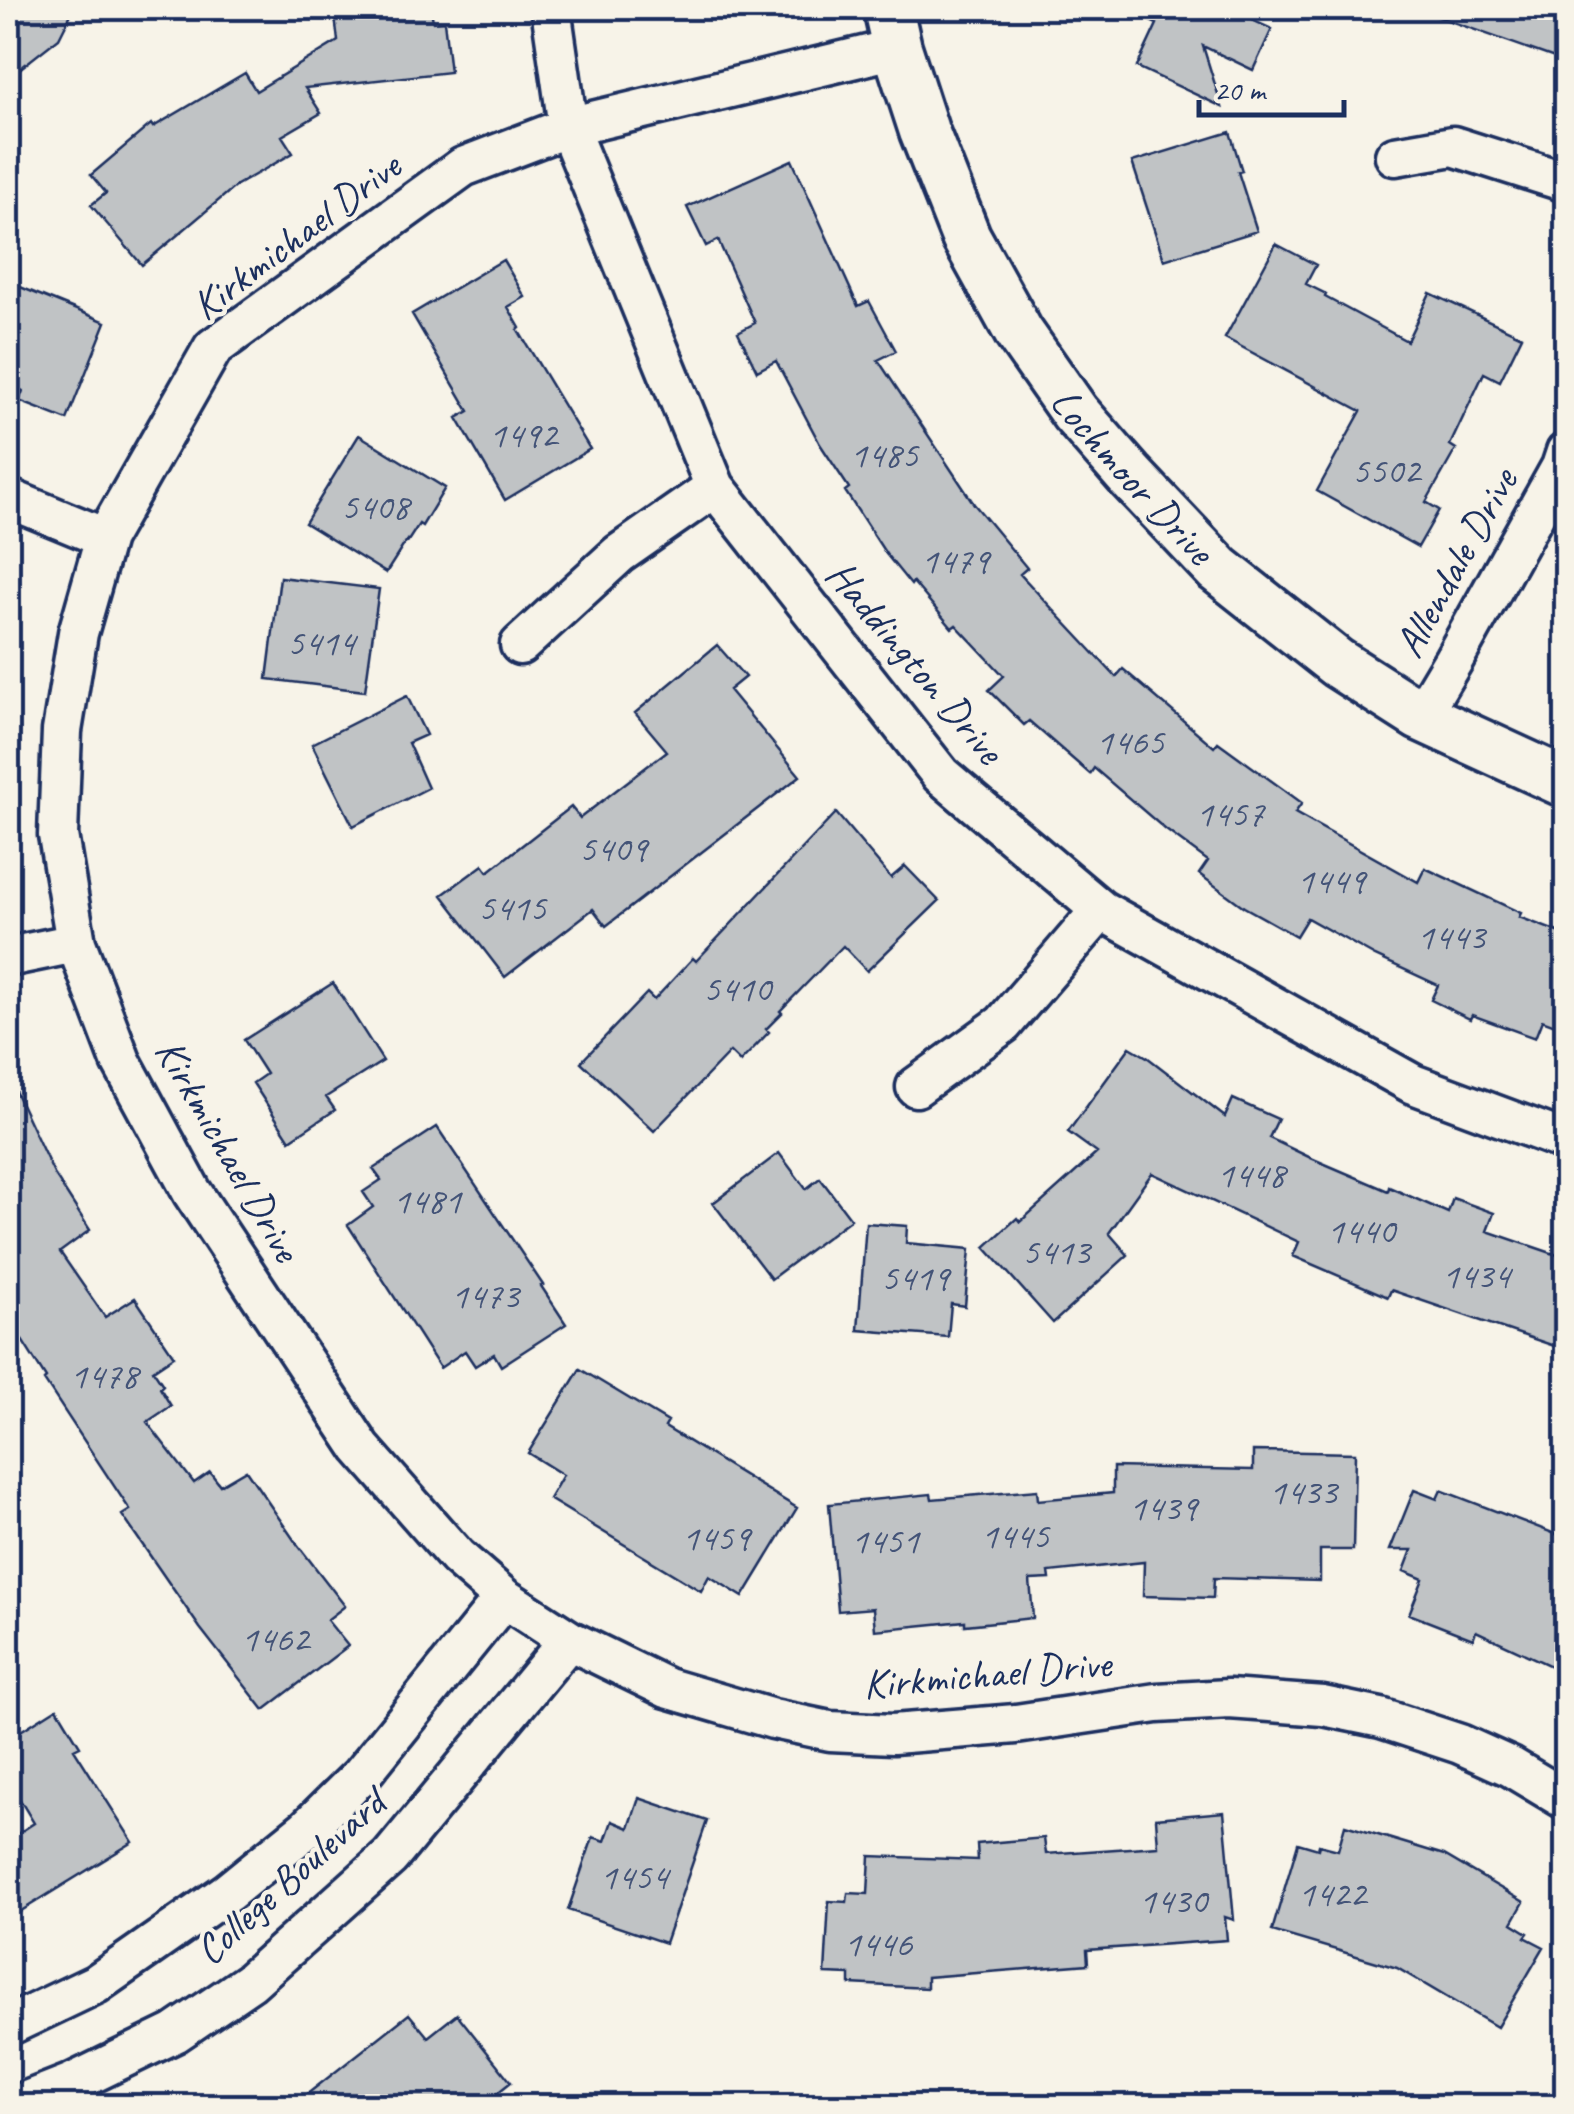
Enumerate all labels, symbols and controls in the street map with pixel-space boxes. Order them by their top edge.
scale bar [1199,55,1344,117]
text: 20 m [1214,71,1267,109]
street label: Kirkmichael Drive [181,139,413,332]
street label: Lochmoor Drive [1039,378,1228,577]
house number: 1492 [489,411,560,458]
house number: 1485 [850,431,920,478]
house number: 5502 [1352,447,1423,494]
street label: Allendale Drive [1383,457,1531,667]
house number: 5408 [341,483,413,530]
house number: 1479 [921,537,992,584]
street label: Haddington Drive [814,549,1017,777]
house number: 5414 [287,619,359,666]
house number: 1465 [1096,718,1166,765]
house number: 1457 [1196,790,1266,837]
house number: 5409 [579,825,650,872]
house number: 1449 [1297,857,1368,904]
house number: 5415 [478,884,548,931]
house number: 1443 [1417,913,1488,960]
house number: 5410 [703,965,774,1012]
street label: Kirkmichael Drive [143,1029,314,1273]
house number: 1448 [1217,1151,1289,1198]
house number: 1481 [393,1177,463,1224]
house number: 1440 [1327,1207,1398,1254]
house number: 5413 [1022,1228,1093,1275]
house number: 1434 [1442,1252,1514,1299]
house number: 5419 [881,1254,952,1301]
house number: 1473 [451,1272,522,1319]
house number: 1478 [70,1352,142,1399]
house number: 1433 [1269,1468,1340,1515]
house number: 1439 [1129,1484,1200,1531]
house number: 1445 [981,1512,1051,1559]
house number: 1459 [682,1514,753,1561]
house number: 1451 [851,1517,921,1564]
house number: 1462 [241,1615,312,1662]
street label: Kirkmichael Drive [861,1637,1115,1711]
street label: College Boulevard [184,1773,401,1976]
house number: 1454 [600,1853,672,1900]
house number: 1422 [1298,1870,1369,1917]
house number: 1430 [1139,1877,1210,1924]
house number: 1446 [844,1920,914,1967]

